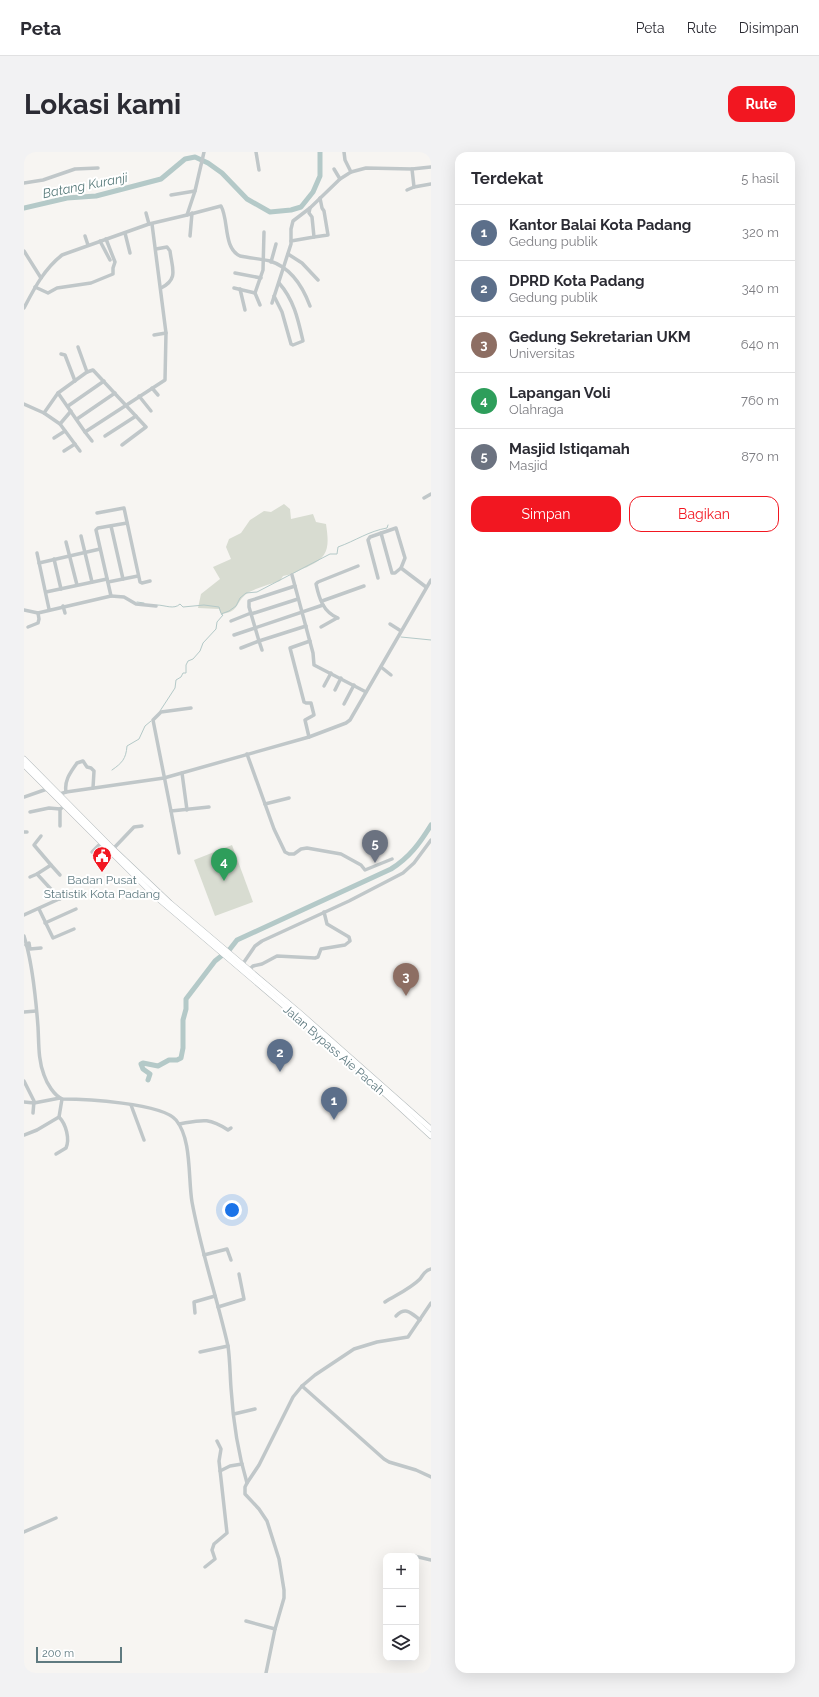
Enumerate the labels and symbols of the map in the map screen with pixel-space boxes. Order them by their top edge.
water label: Batang Kuranji [41,170,130,201]
pin: 5 [362,830,388,863]
public building icon: Badan Pusat Statistik Kota Padang [91,845,113,873]
pin: 4 [211,848,237,881]
place label: Badan Pusat Statistik Kota Padang [44,873,160,901]
pin: 3 [393,963,419,996]
street label: Jalan Bypass Aie Pacah [280,1002,388,1098]
pin: 2 [267,1039,293,1072]
pin: 1 [321,1087,347,1120]
your location [222,1200,242,1220]
scale bar [36,1645,122,1664]

